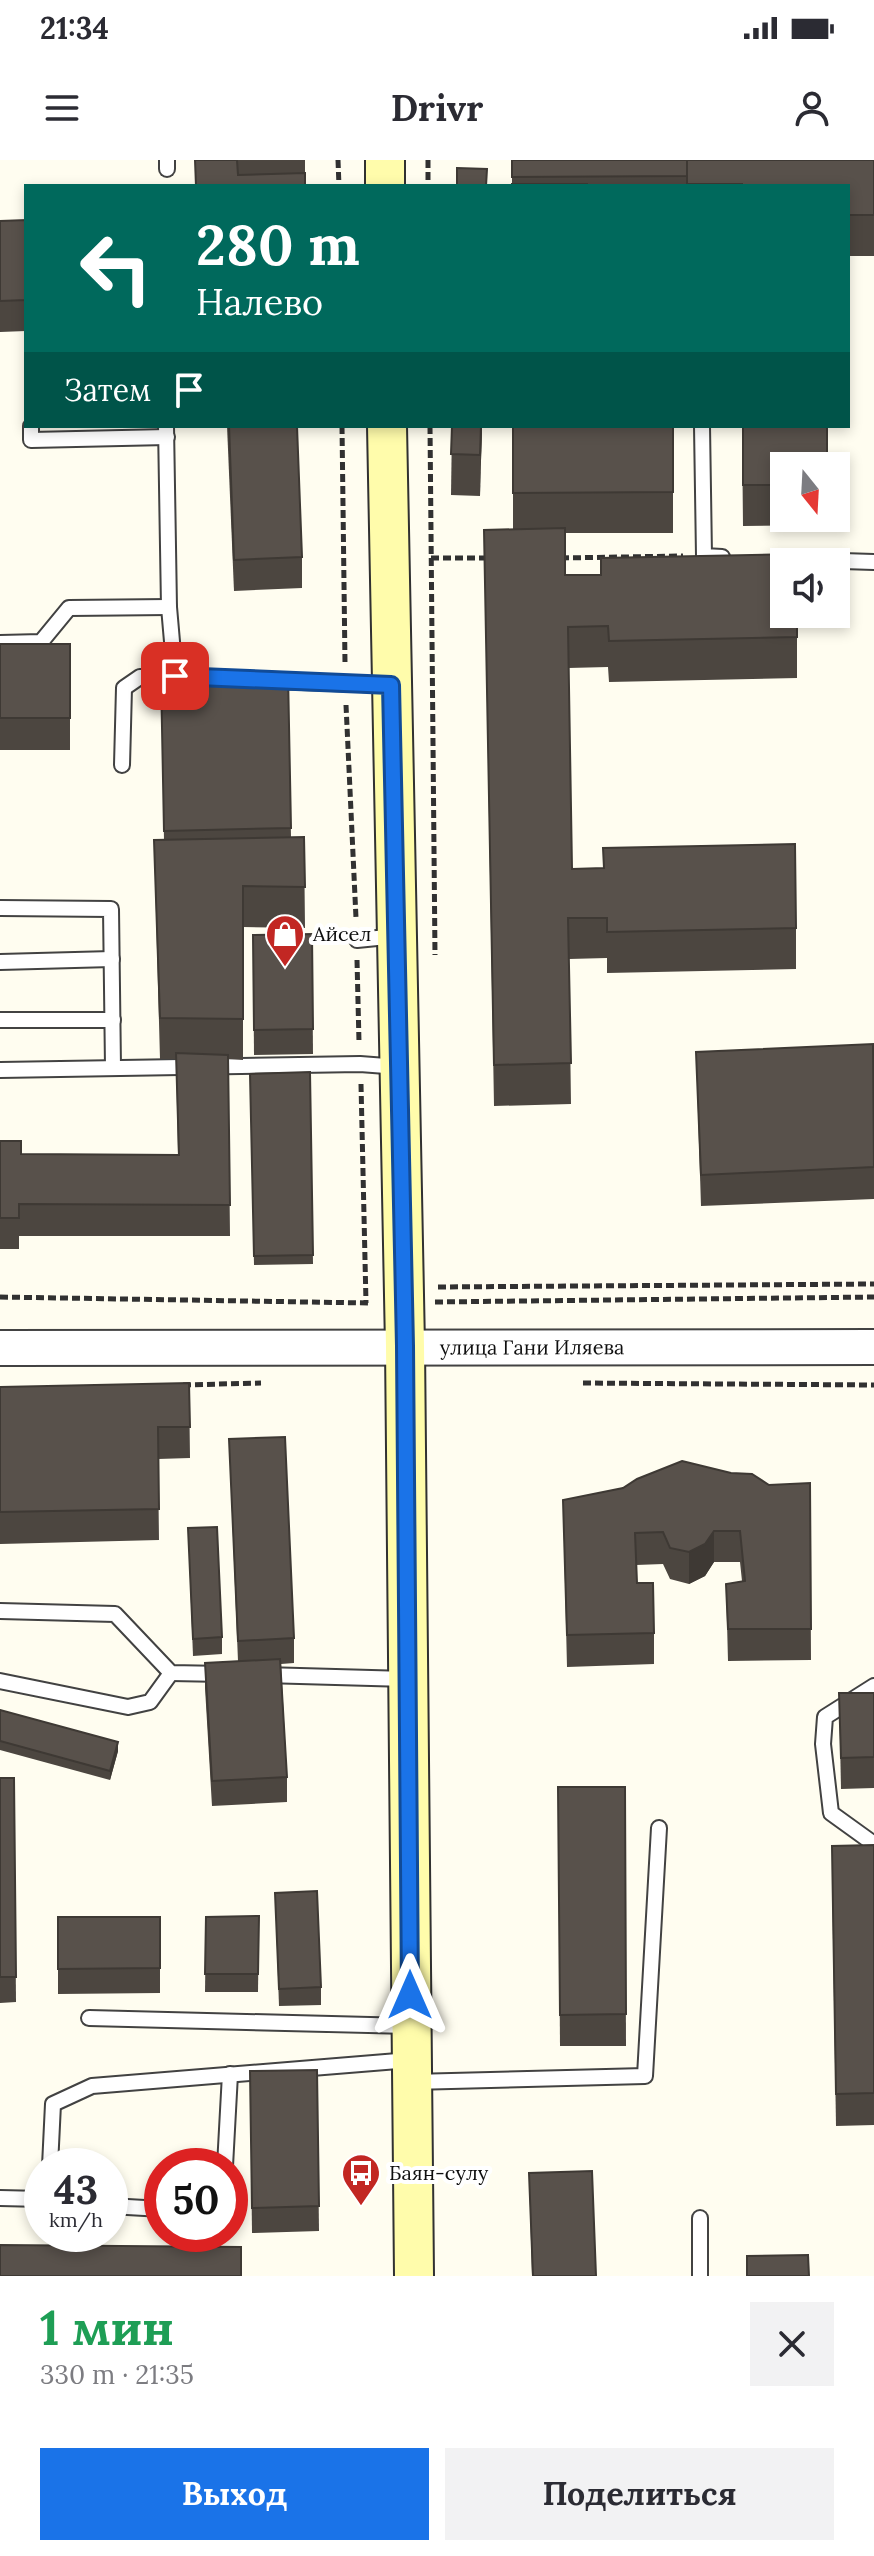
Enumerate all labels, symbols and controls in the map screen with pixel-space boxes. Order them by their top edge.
text: 21:34 [40,9,109,47]
text: Drivr [391,85,483,131]
icon: menu [40,86,84,130]
icon: person [790,86,834,130]
text: 280 m [196,209,360,280]
icon: left [64,216,168,320]
text: Налево [196,279,323,325]
icon: arrive [167,368,211,412]
text: Затем [64,371,151,409]
north arrow [770,452,850,532]
map controls [770,452,850,628]
button: sound [770,548,850,628]
pin [141,642,209,710]
icon: arrive [153,654,197,698]
shop icon: Айсел [264,913,306,968]
place label: Айсел [312,921,371,946]
street label: улица Гани Иляева [440,1334,624,1359]
position arrow [368,1953,452,2037]
speed limit sign: 50 [144,2148,248,2252]
bus stop icon: Баян-сулу [340,2152,382,2207]
place label: Баян-сулу [389,2160,489,2185]
text: 43 [54,2164,98,2215]
text: km/h [49,2207,103,2232]
text: 1 мин [40,2297,174,2358]
button: close [750,2302,834,2386]
text: 330 m · 21:35 [40,2358,194,2391]
button: Выход [40,2448,429,2540]
button: Поделиться [445,2448,834,2540]

